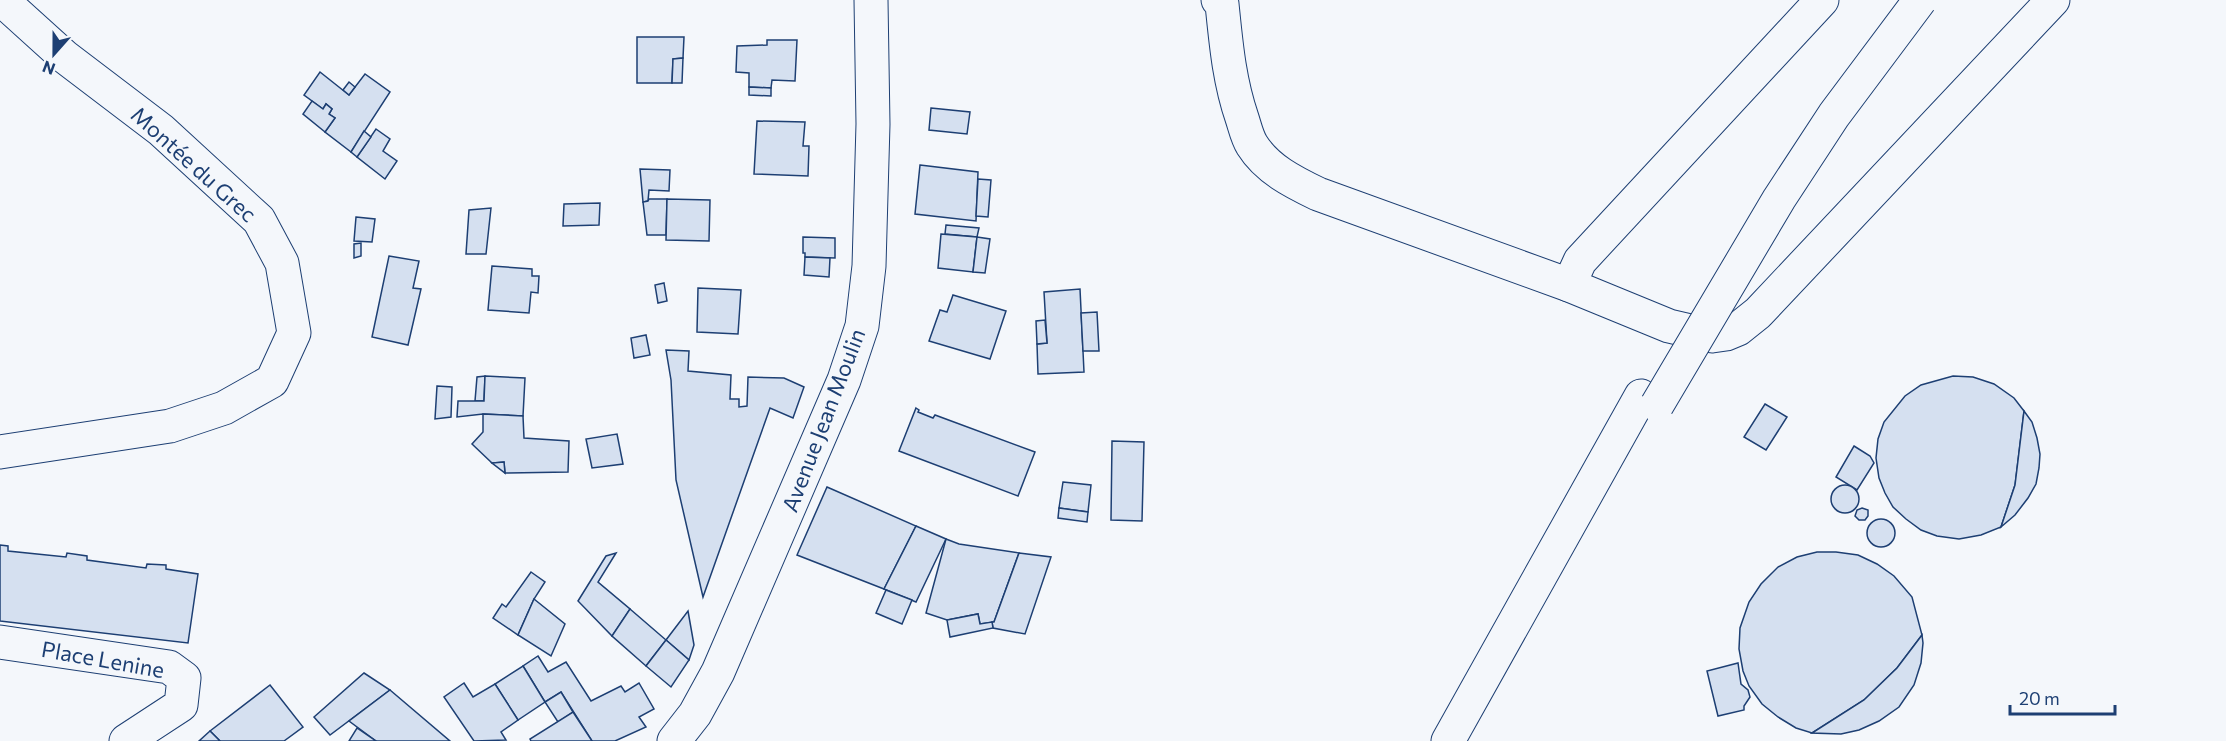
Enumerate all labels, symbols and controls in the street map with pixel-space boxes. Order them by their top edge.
north arrow [24,24,84,84]
text: N [39,57,57,79]
street label: Montée du Grec [126,101,262,227]
street label: Avenue Jean Moulin [776,325,870,515]
street label: Place Lenine [39,635,167,683]
scale bar [2010,678,2115,716]
text: 20 m [2019,687,2060,709]

